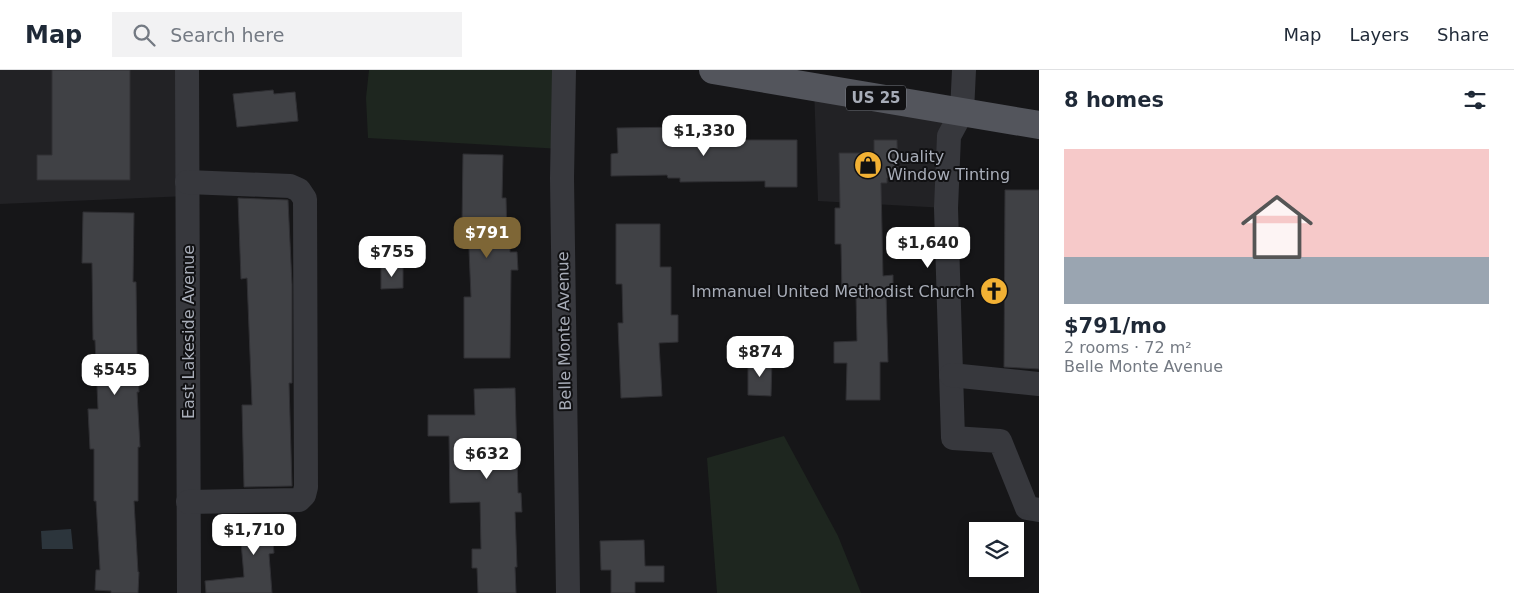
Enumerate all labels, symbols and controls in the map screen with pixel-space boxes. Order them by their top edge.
search box [112,12,462,57]
text: Map [25,21,82,49]
icon: search [130,21,158,49]
text: Search here [170,24,284,46]
text: Map [1283,24,1321,45]
text: Layers [1349,24,1409,45]
text: Share [1437,24,1489,45]
road number: US 25 [846,85,906,110]
icon: filters [1461,86,1489,114]
text: 8 homes [1064,88,1164,112]
pin: $1,330 [663,114,745,157]
text: $1,330 [673,121,735,140]
place label: Quality Window Tinting [887,147,1010,184]
shop icon: Quality Window Tinting [853,150,883,180]
icon: home [1232,182,1322,272]
pin: $791 [457,216,517,259]
text: $791 [465,223,509,242]
pin: $1,640 [887,226,969,269]
text: $1,640 [897,233,959,252]
pin: $755 [362,236,422,278]
text: $755 [370,242,414,261]
street label: East Lakeside Avenue [179,245,198,419]
street label: Belle Monte Avenue [553,251,575,411]
church icon: Immanuel United Methodist Church [979,276,1009,306]
place label: Immanuel United Methodist Church [691,282,975,301]
text: $791/mo [1064,314,1166,338]
pin: $874 [730,336,790,378]
text: 2 rooms · 72 m² [1064,338,1192,357]
text: $874 [738,342,782,361]
pin: $545 [85,354,145,396]
text: Belle Monte Avenue [1064,357,1223,376]
text: $545 [93,360,137,379]
pin: $632 [457,438,517,480]
text: $632 [465,444,509,463]
pin: $1,710 [213,514,295,556]
text: $1,710 [223,520,285,539]
map controls [969,522,1024,577]
button: layers [969,522,1024,577]

